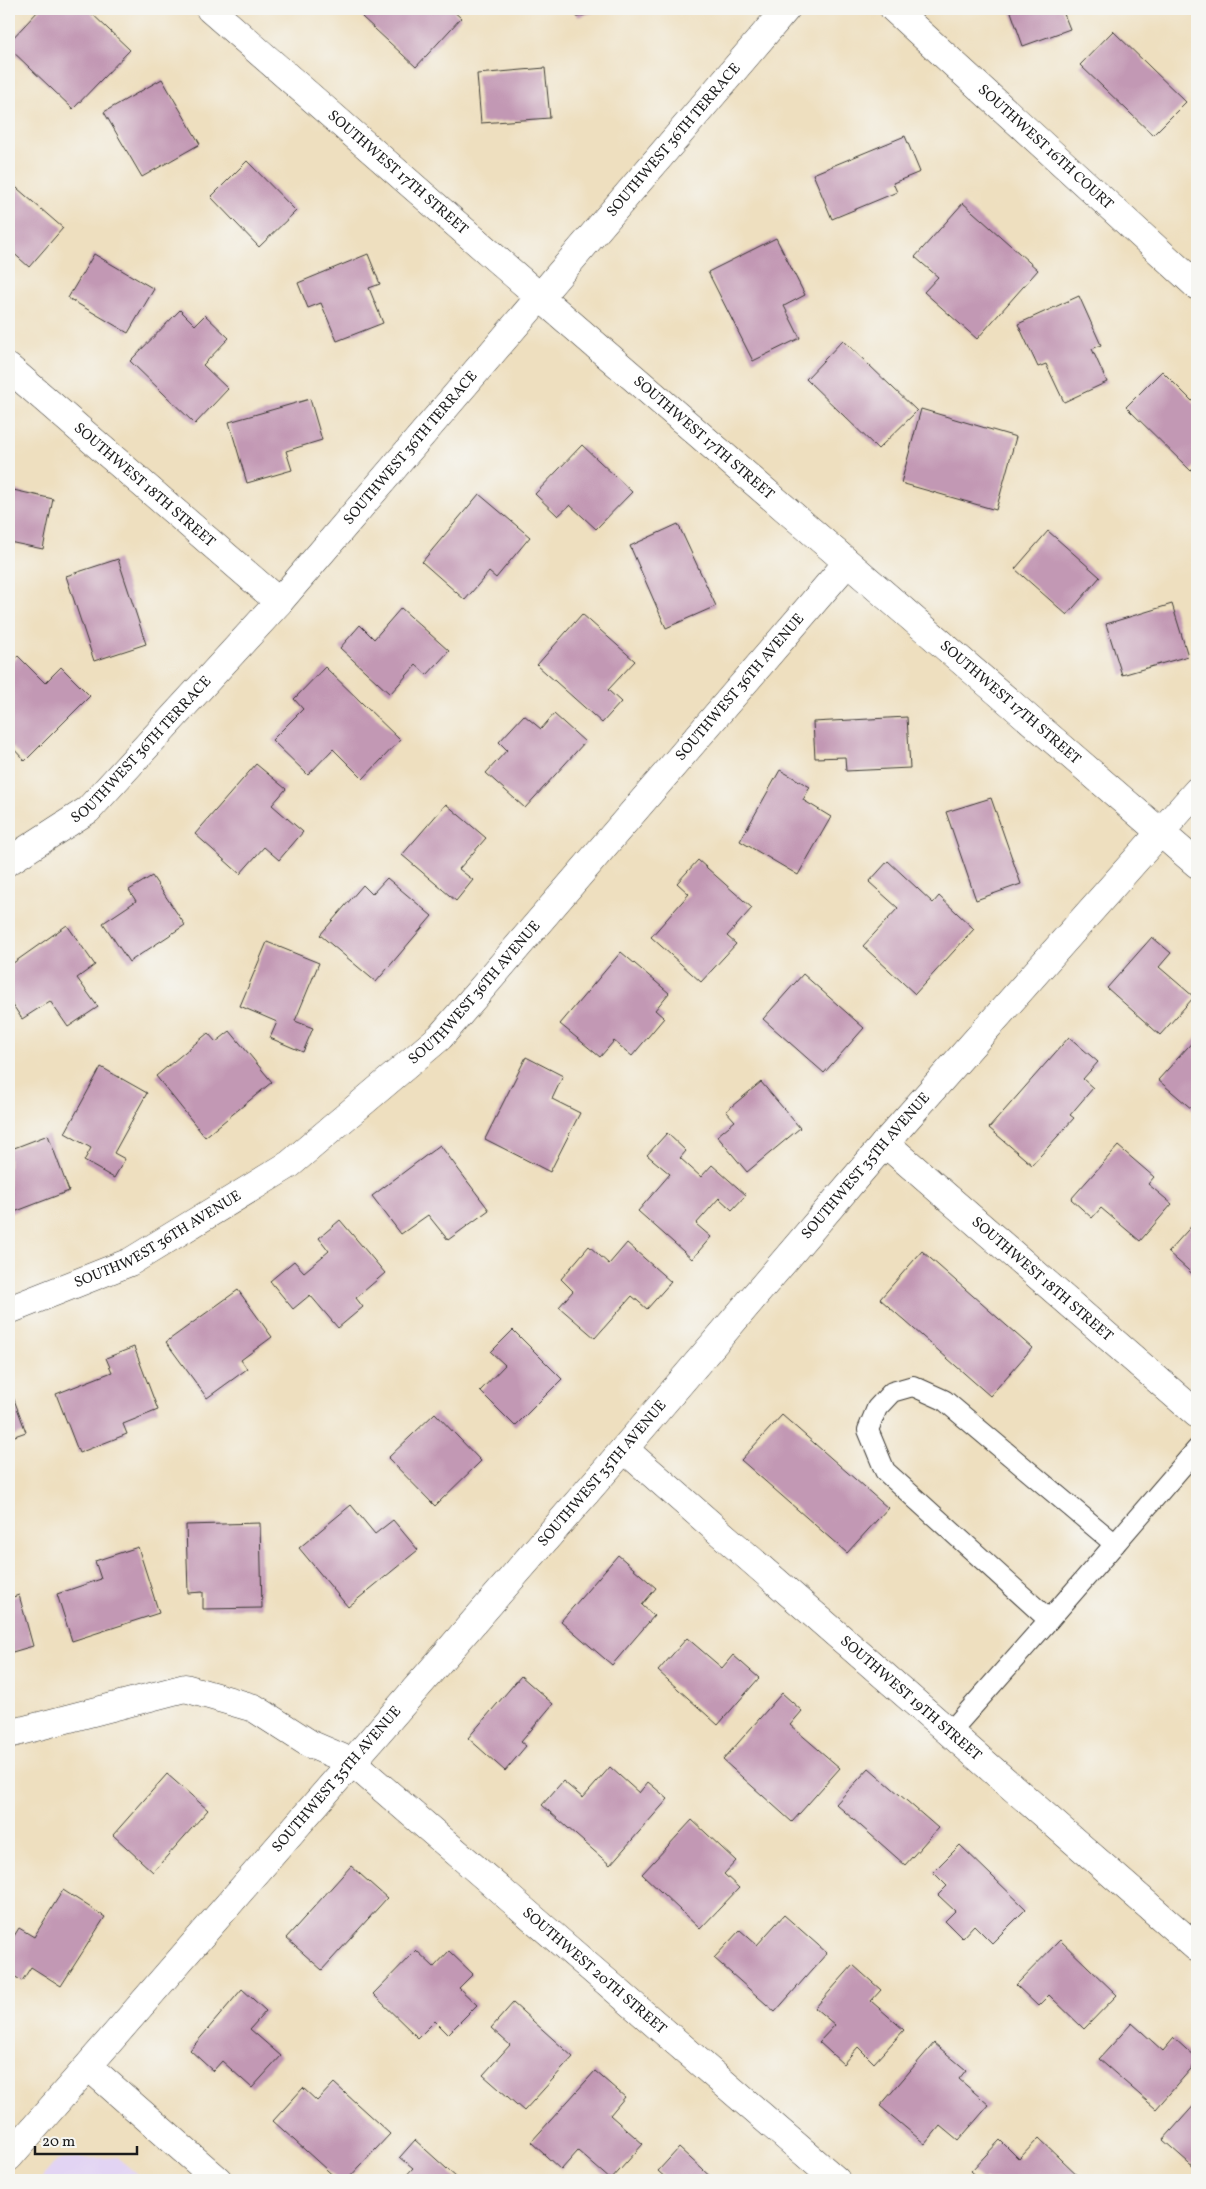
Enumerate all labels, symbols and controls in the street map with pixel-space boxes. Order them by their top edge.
street label: SOUTHWEST 36TH TERRACE [602,59,746,222]
street label: SOUTHWEST 16TH COURT [973,80,1118,215]
street label: SOUTHWEST 17TH STREET [323,106,473,240]
street label: SOUTHWEST 36TH TERRACE [339,366,483,530]
street label: SOUTHWEST 17TH STREET [628,371,779,505]
street label: SOUTHWEST 18TH STREET [69,418,220,553]
street label: SOUTHWEST 36TH AVENUE [671,609,809,766]
street label: SOUTHWEST 17TH STREET [935,636,1085,770]
street label: SOUTHWEST 36TH TERRACE [67,672,216,829]
street label: SOUTHWEST 36TH AVENUE [404,917,545,1070]
street label: SOUTHWEST 35TH AVENUE [797,1088,935,1244]
street label: SOUTHWEST 36TH AVENUE [71,1186,245,1294]
street label: SOUTHWEST 18TH STREET [967,1212,1117,1347]
street label: SOUTHWEST 35TH AVENUE [533,1396,672,1552]
street label: SOUTHWEST 19TH STREET [835,1631,986,1766]
street label: SOUTHWEST 35TH AVENUE [267,1702,406,1857]
street label: SOUTHWEST 20TH STREET [517,1903,671,2040]
scale bar [35,2124,138,2156]
text: 20 m [42,2132,75,2153]

